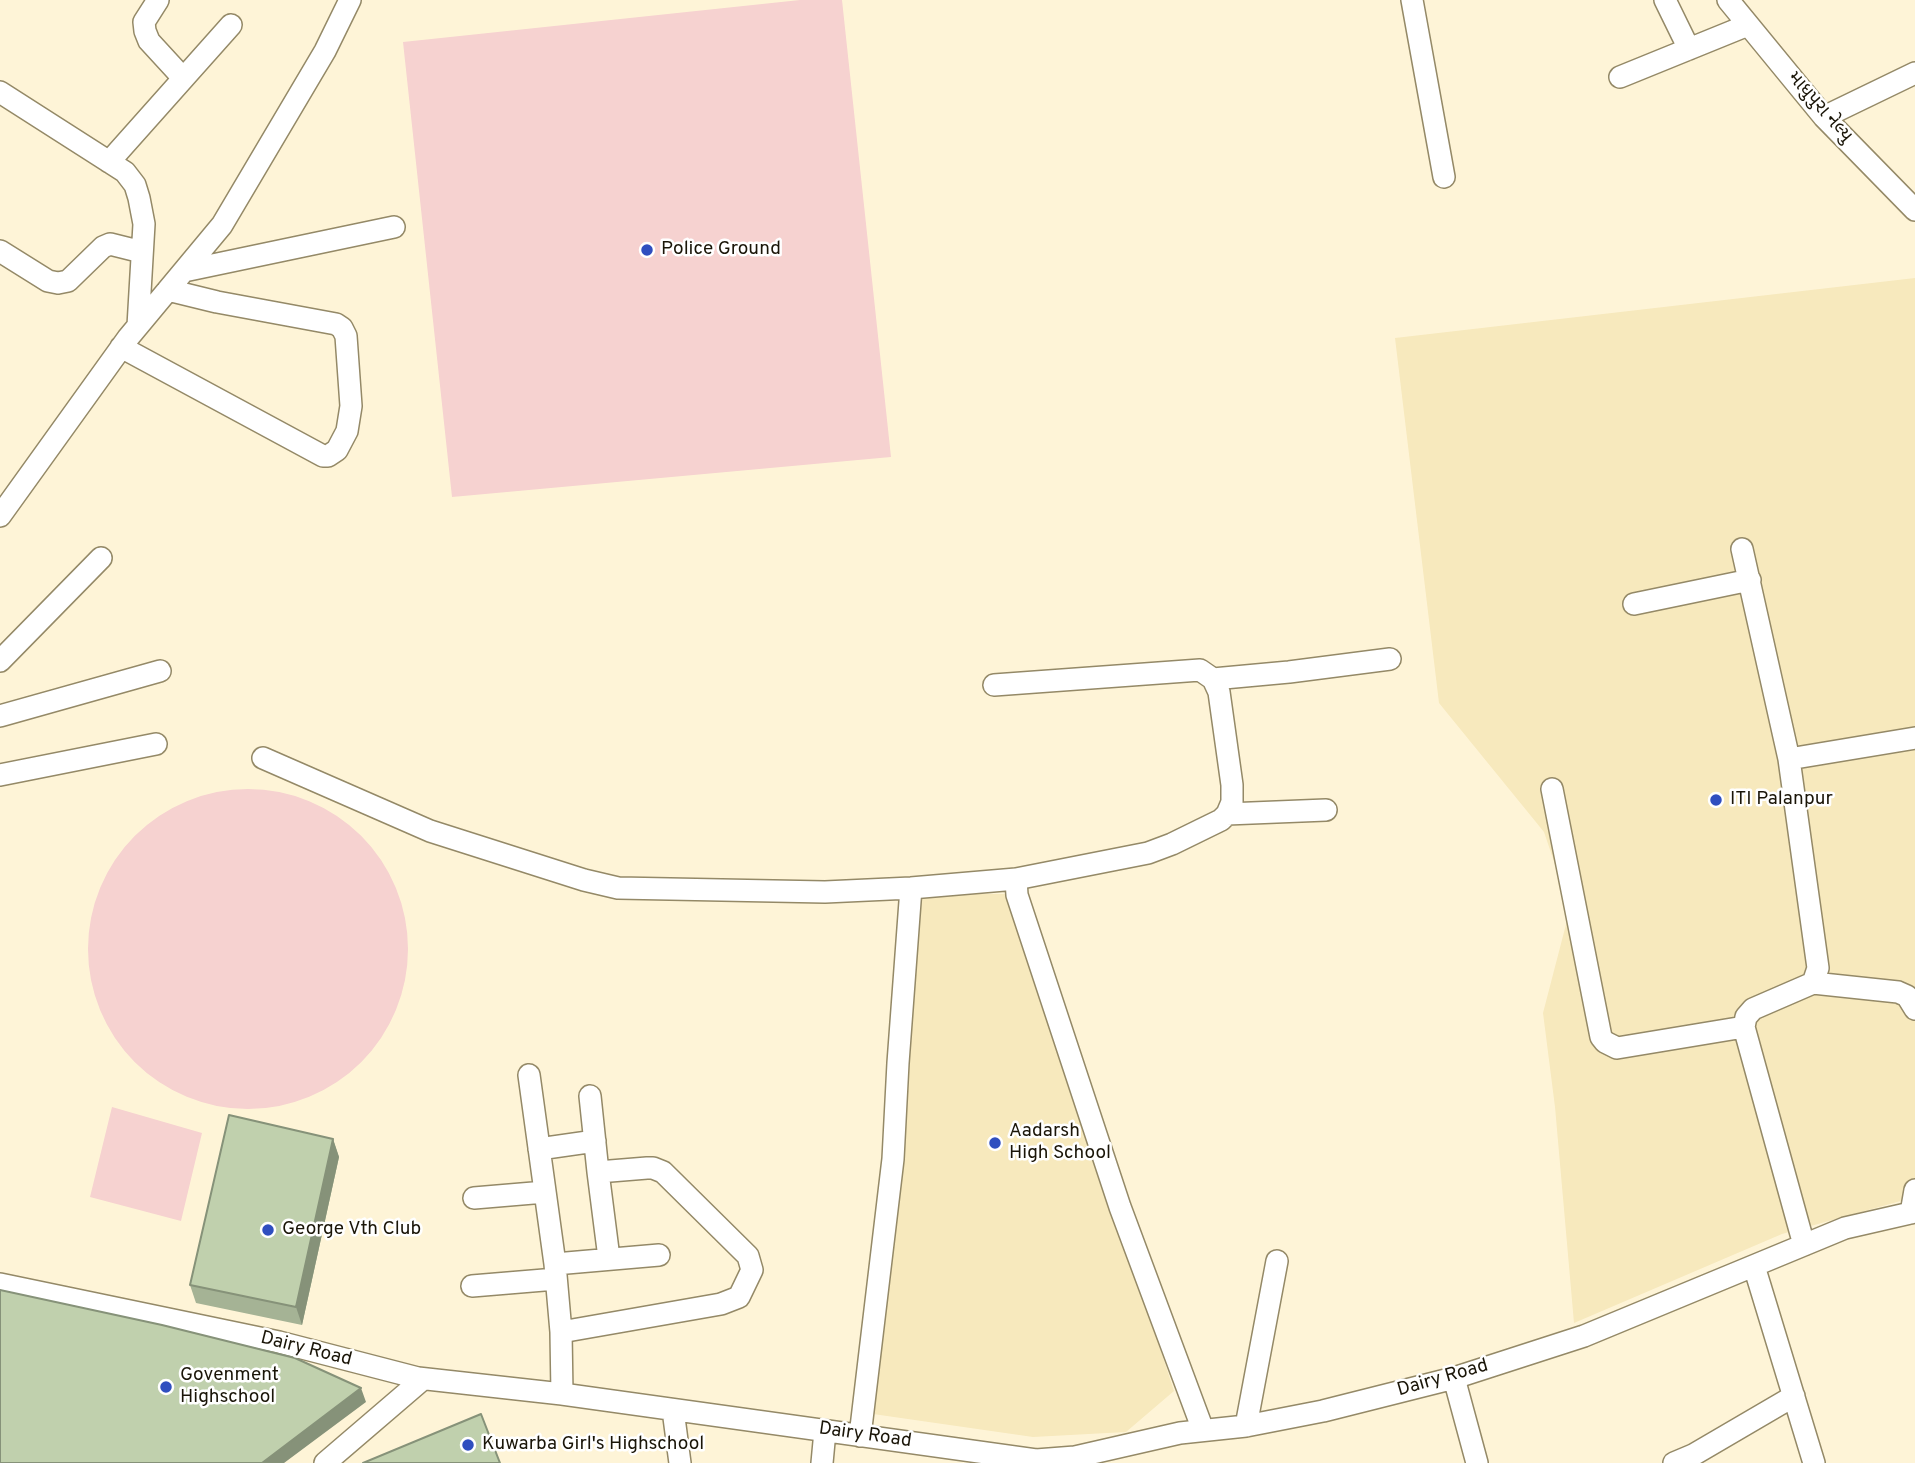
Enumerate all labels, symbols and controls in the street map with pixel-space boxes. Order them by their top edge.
street label: માધુપુરા નેલ્યુ [1782,68,1856,148]
place label: Police Ground [661,239,781,261]
marker: Police Ground [639,242,655,258]
place label: ITI Palanpur [1730,789,1833,811]
marker: ITI Palanpur [1708,792,1724,808]
place label: Aadarsh High School [1009,1121,1111,1165]
marker: Aadarsh High School [987,1135,1003,1151]
place label: George Vth Club [282,1219,421,1241]
marker: George Vth Club [260,1222,276,1238]
street label: Dairy Road [258,1328,354,1372]
street label: Dairy Road [1395,1355,1491,1403]
place label: Govenment Highschool [180,1365,279,1409]
marker: Govenment Highschool [158,1379,174,1395]
street label: Dairy Road [817,1418,913,1454]
place label: Kuwarba Girl's Highschool [482,1434,704,1456]
marker: Kuwarba Girl's Highschool [460,1437,476,1453]

